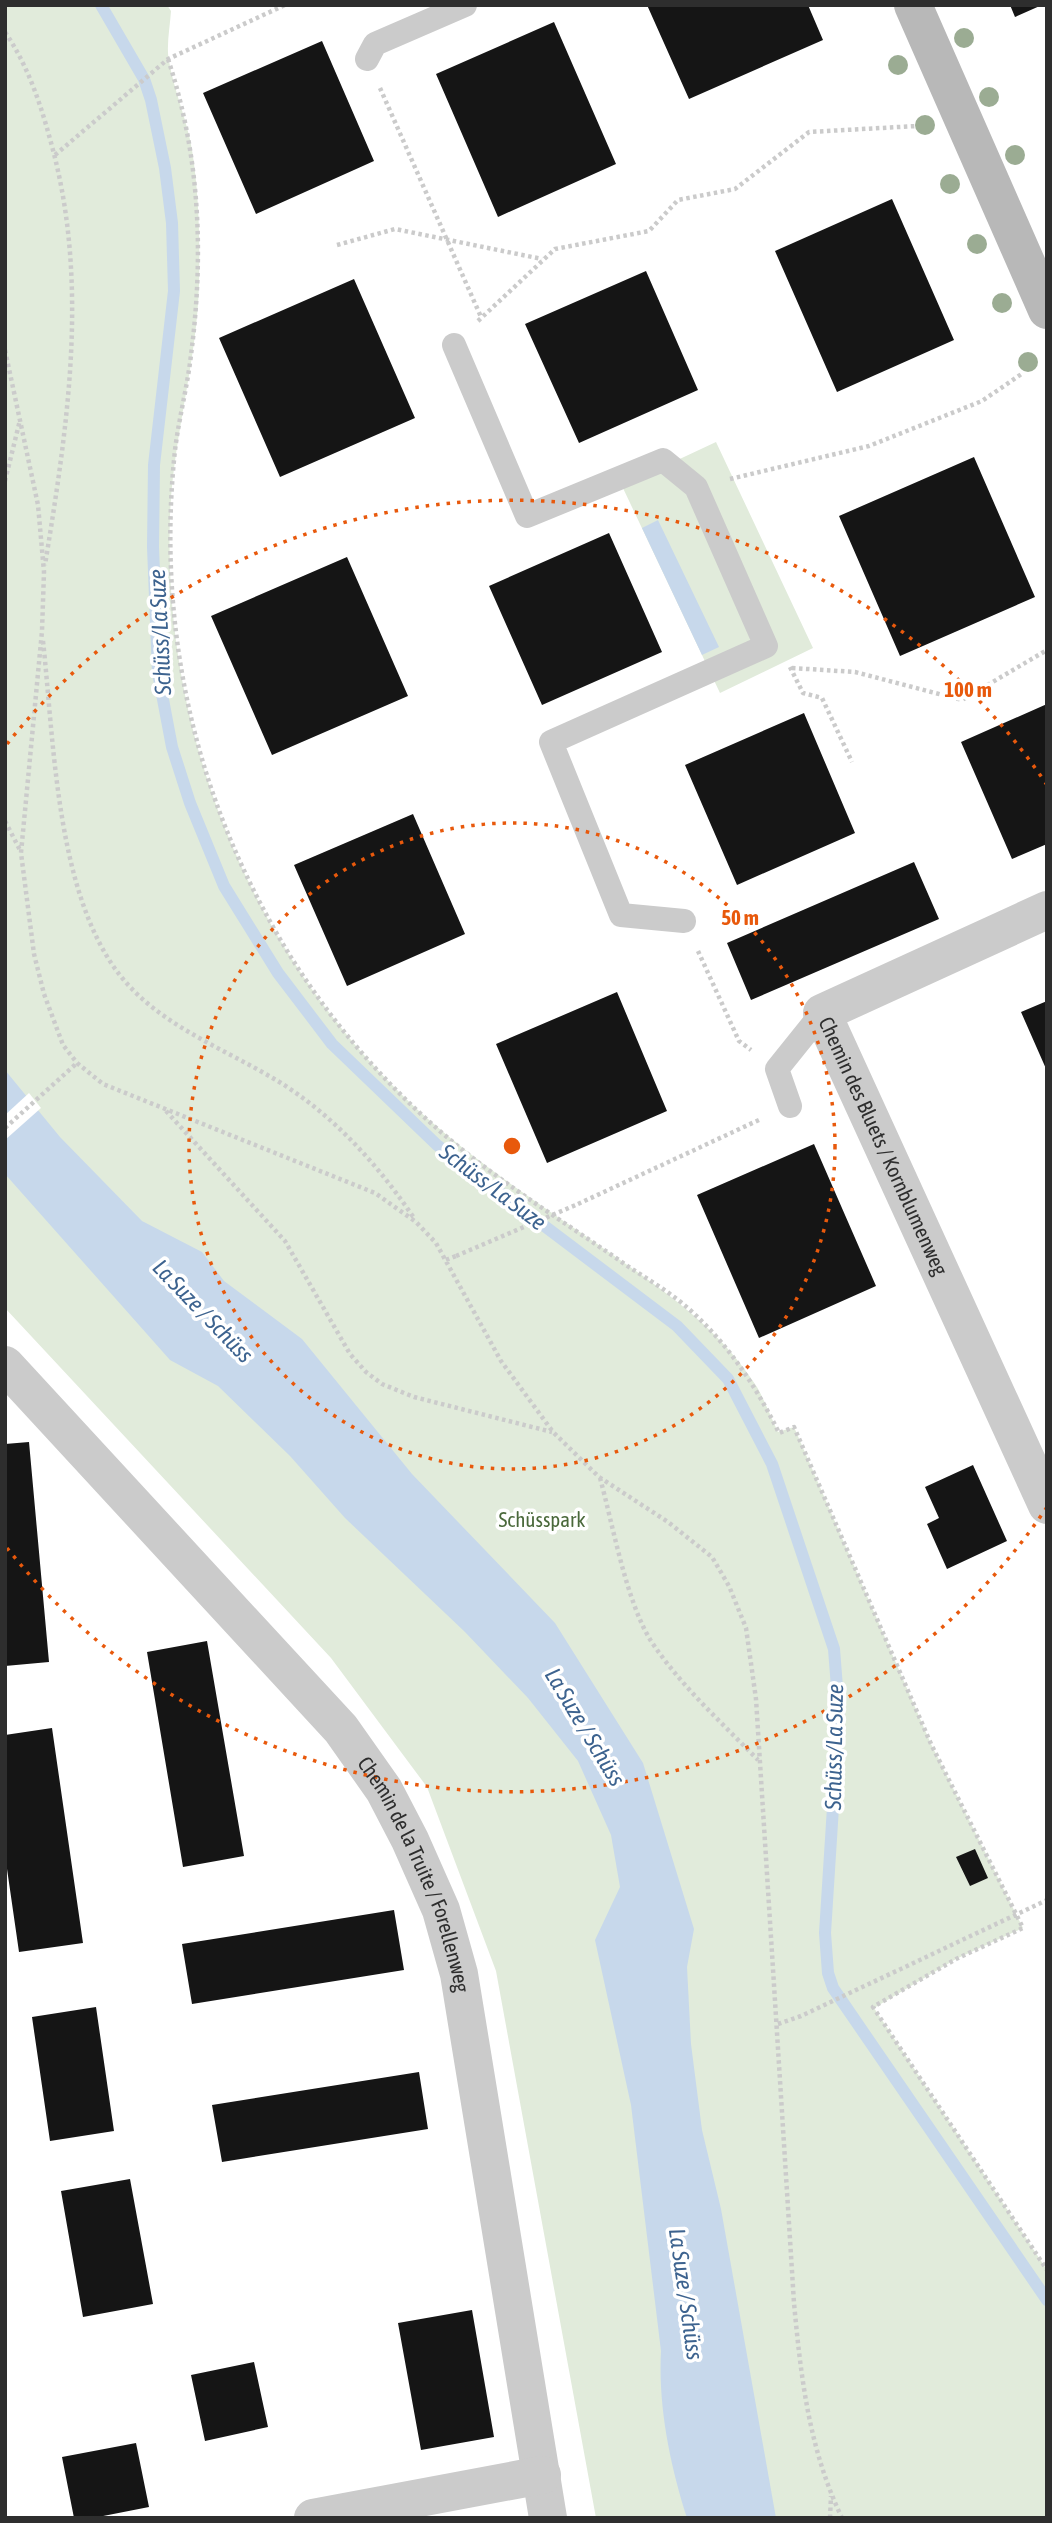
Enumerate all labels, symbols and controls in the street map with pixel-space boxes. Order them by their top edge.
water label: Schüss/La Suze [144,568,176,697]
text: 100 m [944,677,992,701]
text: 50 m [721,905,759,929]
street label: Chemin des Bluets / Kornblumenweg [814,1013,953,1279]
centre of rings [500,1134,524,1158]
water label: Schüss/La Suze [434,1138,551,1235]
water label: La Suze / Schüss [148,1254,258,1368]
park label: Schüsspark [499,1507,585,1531]
water label: La Suze / Schüss [540,1663,630,1791]
water label: Schüss/La Suze [820,1684,848,1811]
street label: Chemin de la Truite / Forellenweg [353,1752,475,1994]
water label: La Suze / Schüss [664,2226,708,2362]

